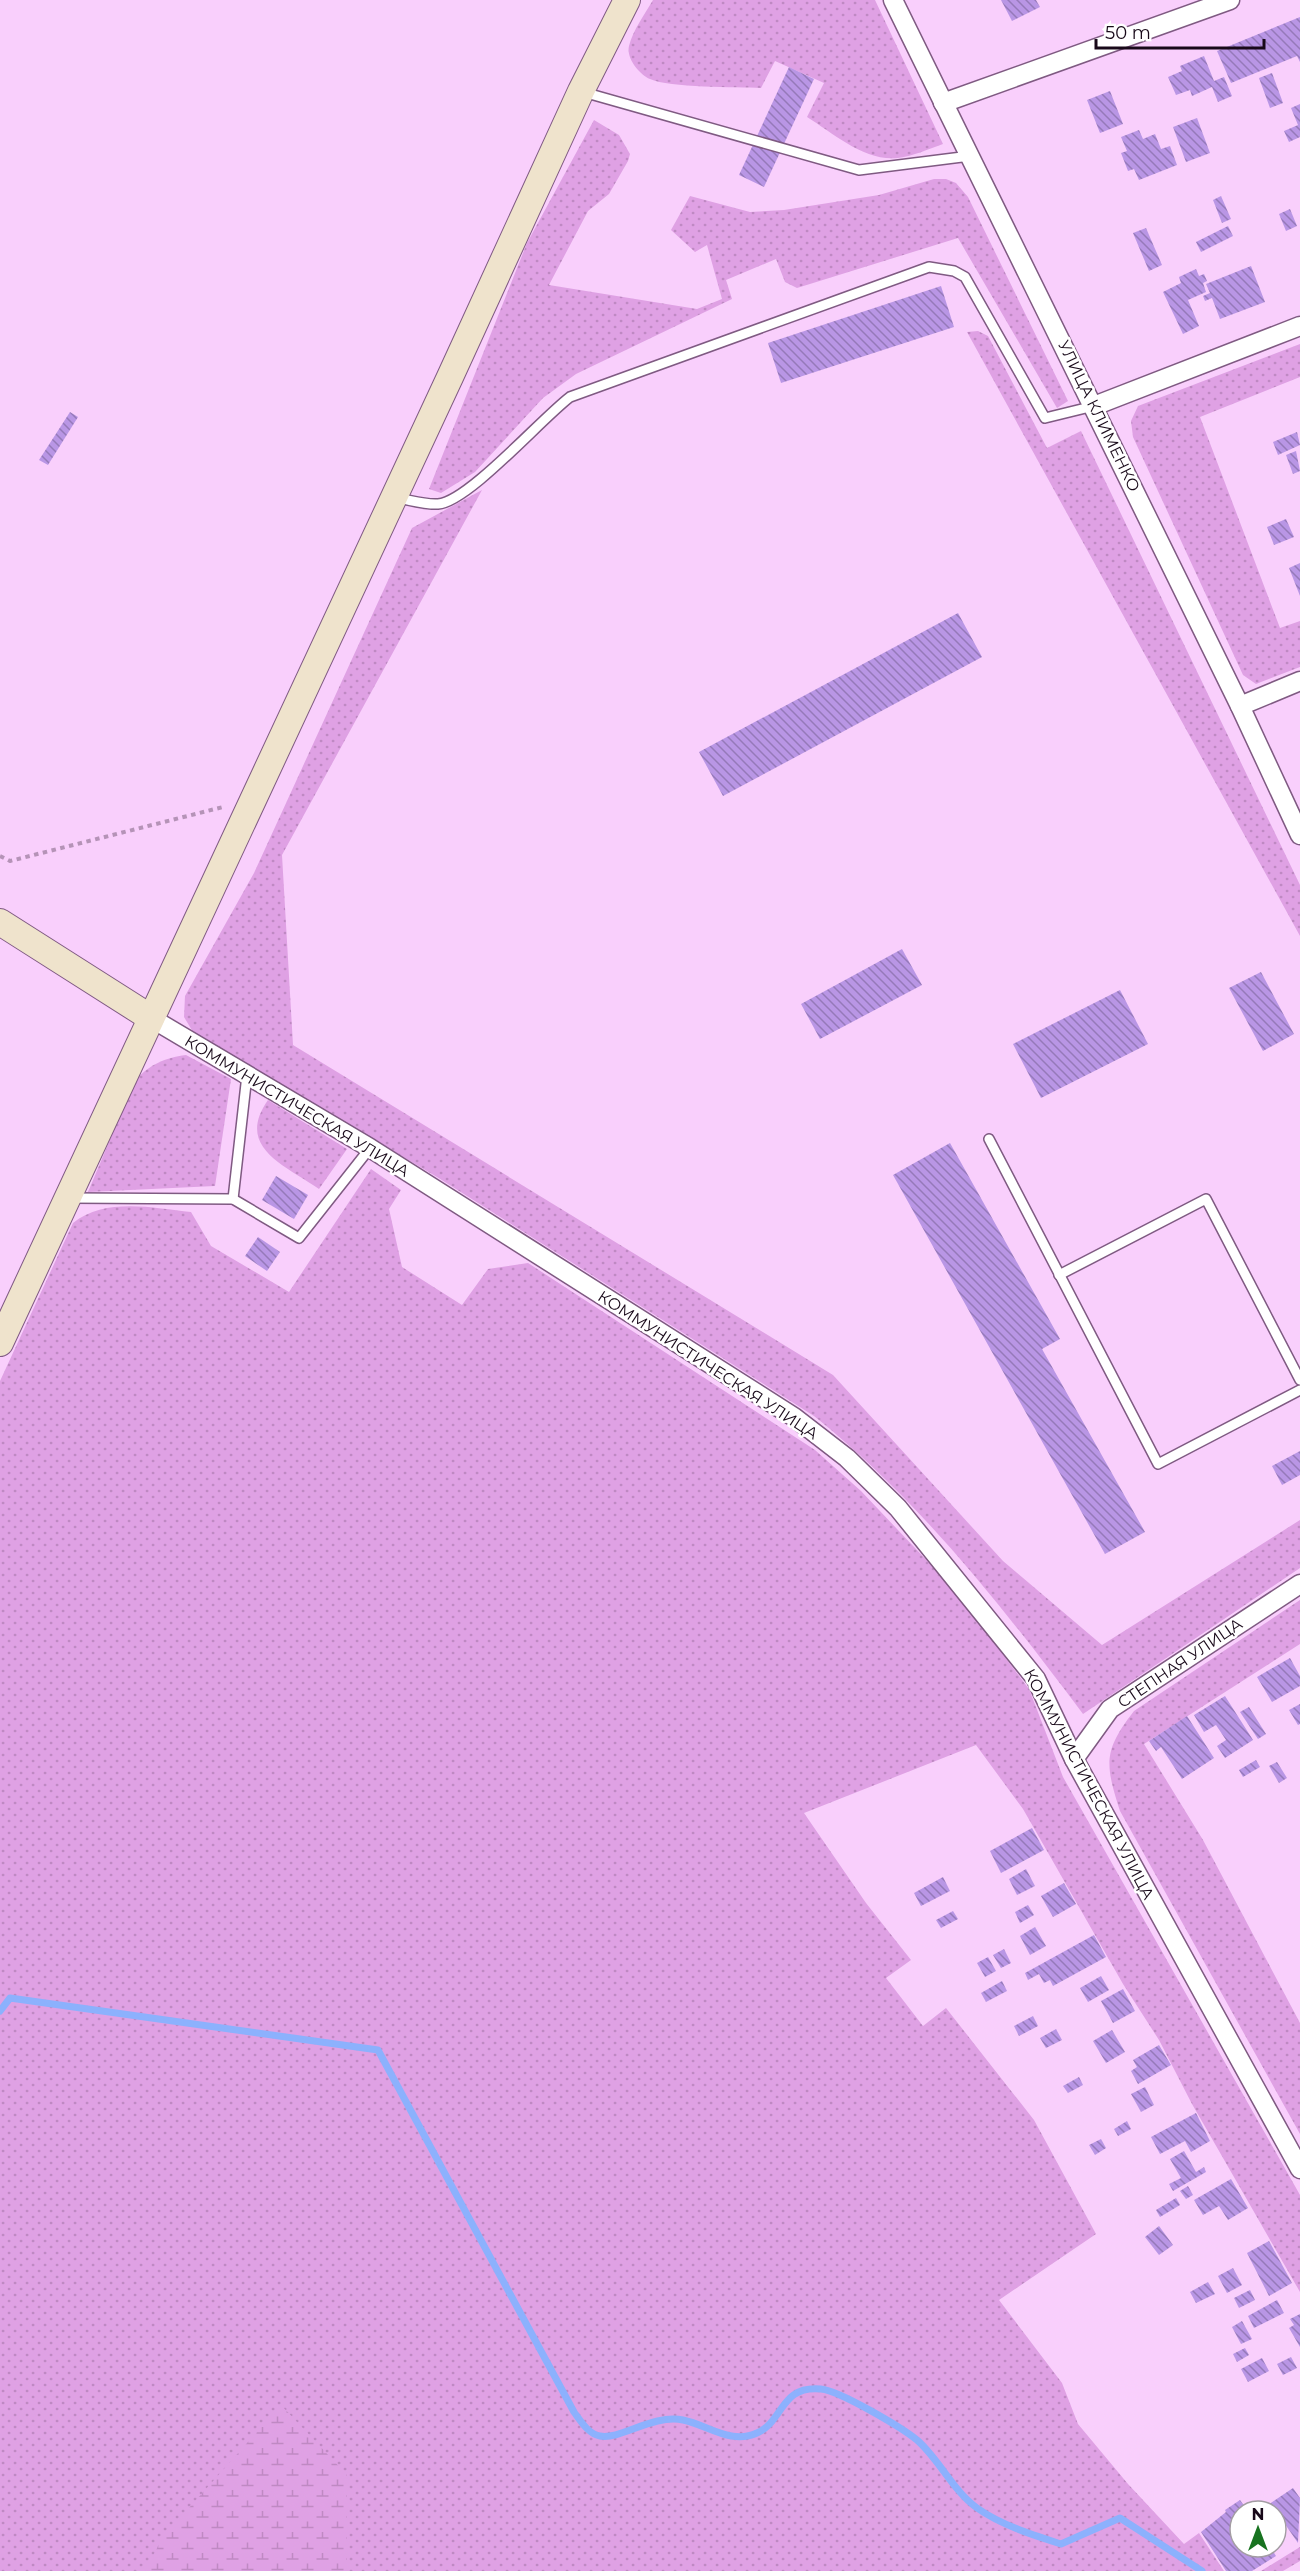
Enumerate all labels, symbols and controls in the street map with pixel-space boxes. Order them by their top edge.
scale bar [1096,12,1264,50]
text: 50 m [1105,22,1151,44]
street label: УЛИЦА КЛИМЕНКО [1054,337,1144,495]
street label: КОММУНИСТИЧЕСКАЯ УЛИЦА [181,1031,413,1181]
street label: КОММУНИСТИЧЕСКАЯ УЛИЦА [594,1287,822,1443]
street label: СТЕПНАЯ УЛИЦА [1114,1614,1246,1712]
street label: КОММУНИСТИЧЕСКАЯ УЛИЦА [1020,1665,1158,1903]
north arrow [1228,2499,1288,2559]
text: N [1252,2505,1264,2524]

